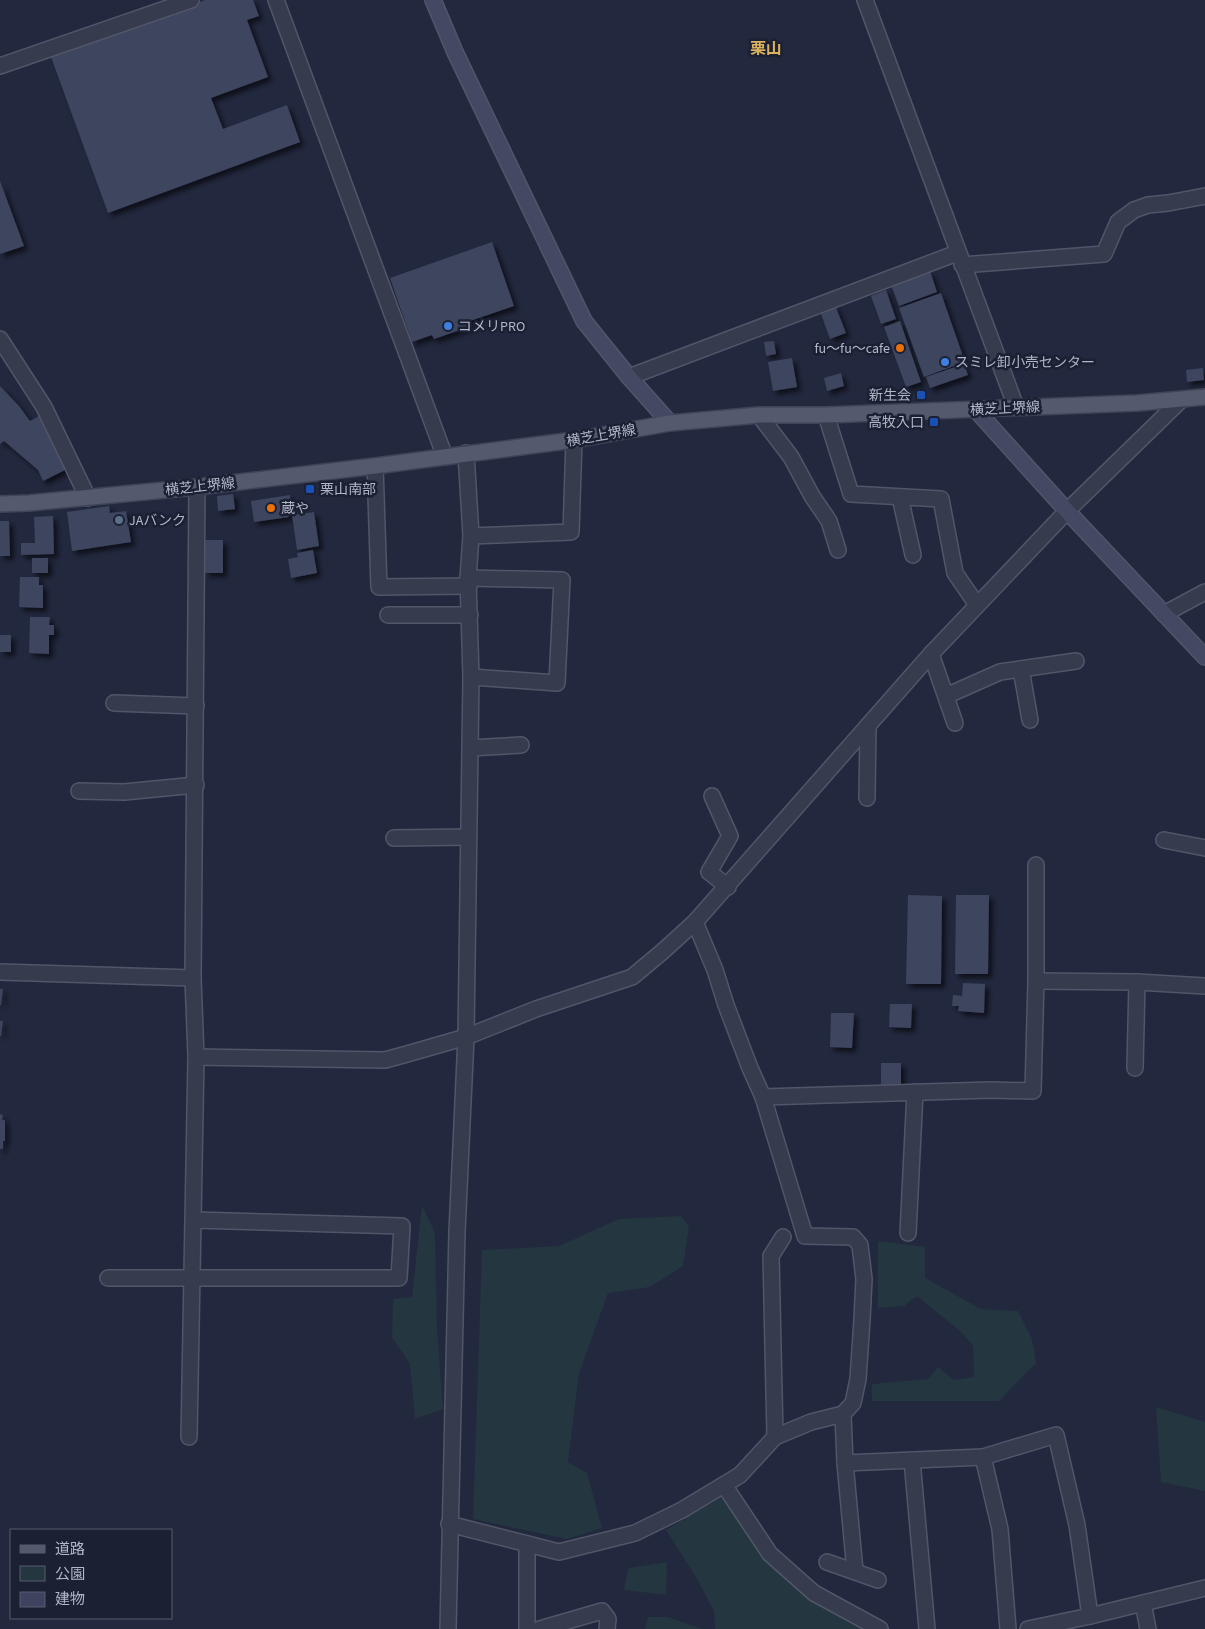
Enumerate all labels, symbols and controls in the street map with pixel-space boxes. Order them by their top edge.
district label: 栗山 [750,38,782,60]
place label: コメリPRO [458,317,525,337]
marker: コメリPRO [442,320,454,332]
place label: fu～fu～cafe [814,339,890,359]
marker: fu～fu～cafe [894,342,906,354]
place label: スミレ卸小売センター [955,353,1095,373]
marker: スミレ卸小売センター [939,356,951,368]
place label: 新生会 [869,386,911,406]
marker: 新生会 [915,389,927,401]
street label: 横芝上堺線 [970,397,1041,421]
place label: 高牧入口 [868,413,924,433]
marker: 高牧入口 [928,416,940,428]
street label: 横芝上堺線 [565,420,637,452]
street label: 横芝上堺線 [164,473,236,501]
place label: 栗山南部 [320,480,376,500]
marker: 栗山南部 [304,483,316,495]
place label: 蔵や [281,499,309,519]
marker: 蔵や [265,502,277,514]
place label: JAバンク [129,511,186,531]
marker: JAバンク [113,514,125,526]
legend [10,1529,172,1619]
text: 道路 [55,1539,85,1560]
text: 公園 [55,1564,85,1585]
text: 建物 [55,1589,85,1610]

